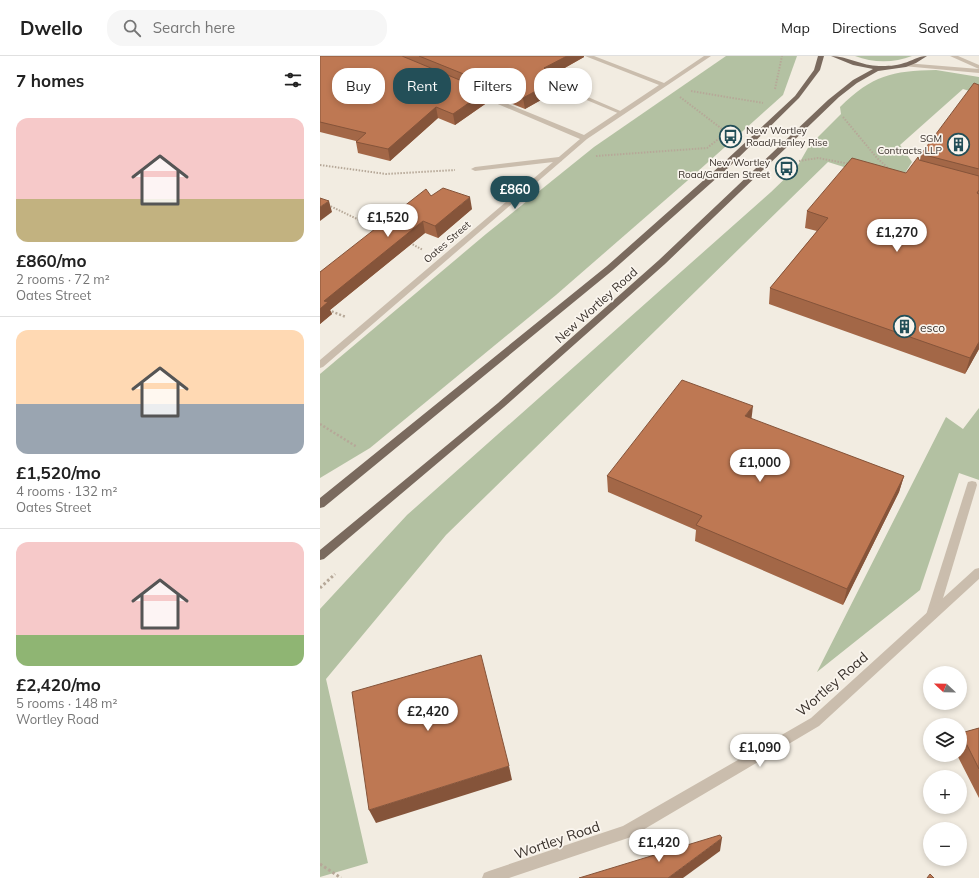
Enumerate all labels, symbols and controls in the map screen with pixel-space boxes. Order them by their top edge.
search box [107,10,387,46]
text: Dwello [20,16,83,40]
icon: search [121,17,143,39]
text: Search here [153,18,235,37]
text: Map [781,19,810,37]
text: Directions [832,19,897,37]
text: Saved [919,19,959,37]
chip: Buy [332,68,385,104]
chip: Rent [393,68,451,104]
chip: Filters [459,68,526,104]
chip: New [534,68,592,104]
icon: filters [282,69,304,91]
text: 7 homes [16,70,84,91]
bus stop icon: New Wortley Road/Henley Rise [717,123,743,149]
place label: New Wortley Road/Henley Rise [746,124,828,149]
building icon: SGM Contracts LLP [945,131,971,157]
place label: SGM Contracts LLP [877,132,942,157]
icon: home [124,144,196,216]
bus stop icon: New Wortley Road/Garden Street [773,155,799,181]
place label: New Wortley Road/Garden Street [678,156,771,181]
pin: £860 [491,176,539,210]
text: £860 [499,181,531,197]
pin: £1,520 [355,204,421,238]
text: £1,520 [367,209,409,225]
street label: Oates Street [421,218,473,266]
pin: £1,270 [864,219,930,253]
text: £1,270 [876,224,918,240]
text: £860/mo [16,250,87,271]
street label: New Wortley Road [552,264,640,346]
text: 2 rooms · 72 m² [16,271,110,287]
text: Oates Street [16,287,91,303]
building icon: esco [892,314,918,340]
place label: esco [920,320,945,335]
icon: home [124,356,196,428]
pin: £1,000 [727,449,793,483]
text: £1,000 [739,454,781,470]
text: £1,520/mo [16,462,101,483]
text: 4 rooms · 132 m² [16,483,117,499]
text: Oates Street [16,499,91,515]
icon: home [124,568,196,640]
street label: Wortley Road [792,648,872,720]
north arrow [923,666,967,710]
map controls [923,666,967,866]
text: £2,420/mo [16,674,101,695]
text: 5 rooms · 148 m² [16,695,117,711]
pin: £2,420 [395,698,461,732]
text: £2,420 [407,703,449,719]
text: Wortley Road [16,711,99,727]
button: layers [923,718,967,762]
pin: £1,090 [727,734,793,768]
text: £1,090 [739,739,781,755]
button: + [923,770,967,814]
street label: Wortley Road [512,817,602,863]
button: − [923,822,967,866]
pin: £1,420 [626,829,692,863]
text: £1,420 [638,834,680,850]

